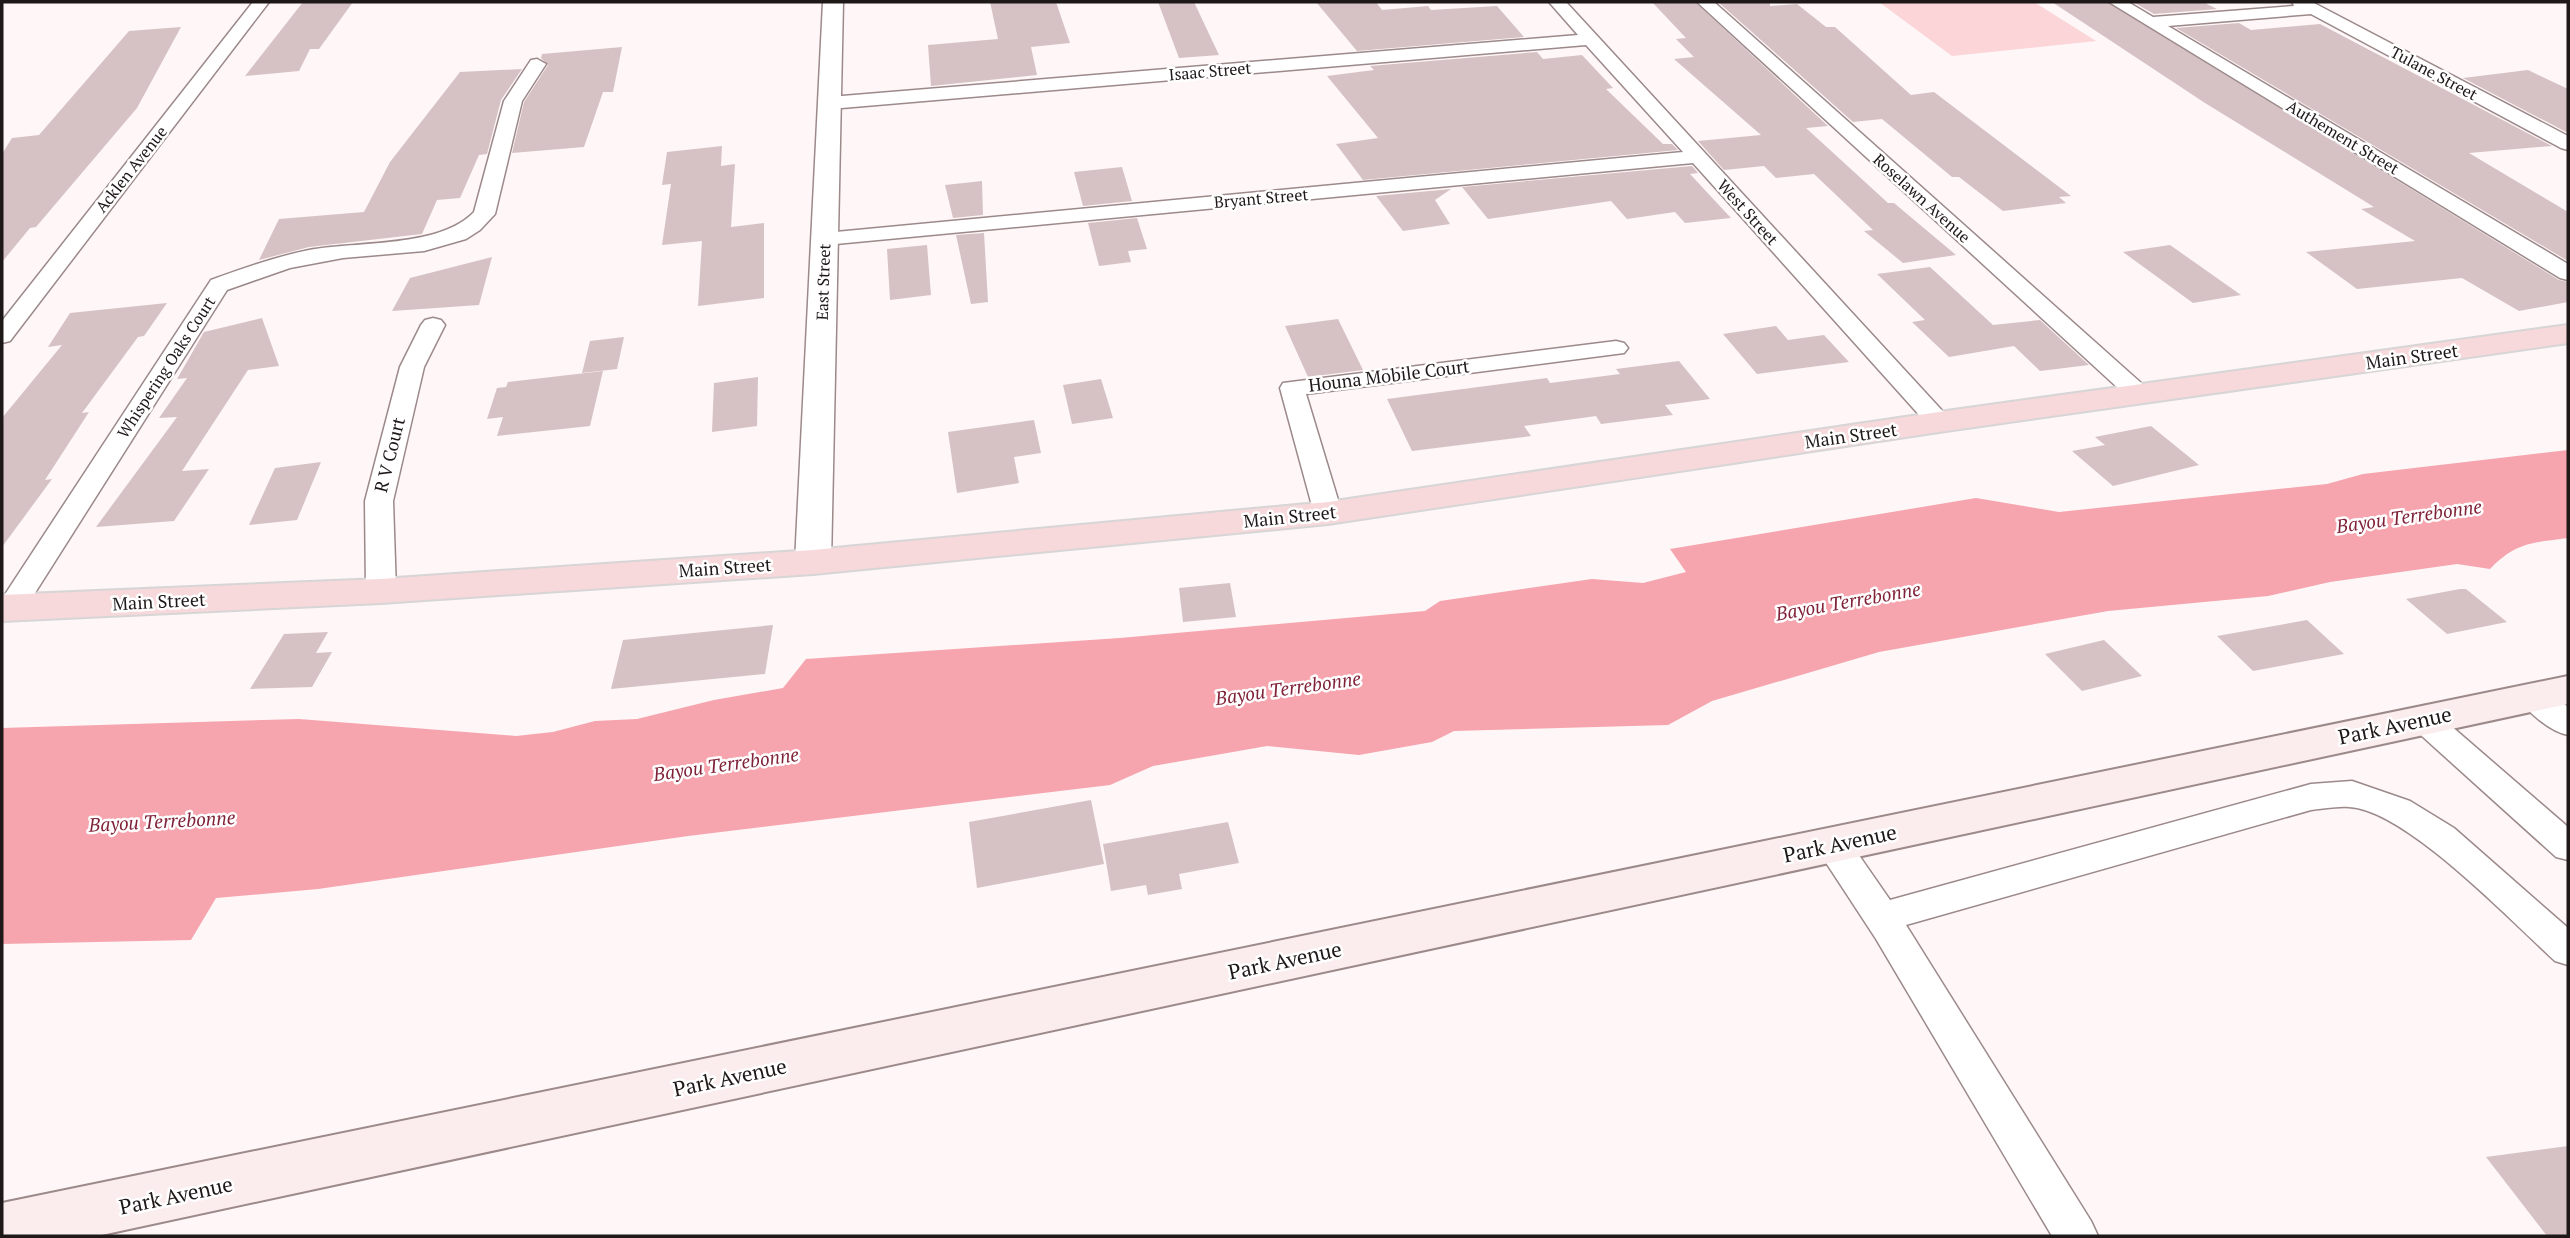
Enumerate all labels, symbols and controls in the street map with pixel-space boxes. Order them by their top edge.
street label: Tulane Street [2387,41,2481,105]
street label: Isaac Street [1168,56,1252,86]
street label: Authement Street [2283,95,2403,179]
street label: Acklen Avenue [90,121,172,217]
street label: Roselawn Avenue [1869,148,1975,248]
street label: West Street [1713,174,1783,250]
street label: Bryant Street [1213,183,1309,213]
street label: East Street [811,243,835,321]
street label: Whispering Oaks Court [112,292,220,442]
street label: Main Street [2364,338,2460,374]
street label: Houna Mobile Court [1307,353,1471,397]
street label: R V Court [368,414,410,495]
street label: Main Street [1803,417,1899,453]
water label: Bayou Terrebonne [2334,493,2484,538]
street label: Main Street [1242,499,1338,533]
street label: Main Street [678,552,773,582]
water label: Bayou Terrebonne [1772,575,1923,626]
street label: Main Street [112,587,206,615]
water label: Bayou Terrebonne [1213,665,1363,710]
street label: Park Avenue [2335,699,2454,751]
water label: Bayou Terrebonne [651,741,801,786]
water label: Bayou Terrebonne [87,804,236,837]
street label: Park Avenue [1780,817,1899,869]
street label: Park Avenue [1225,934,1344,986]
street label: Park Avenue [670,1051,789,1103]
street label: Park Avenue [116,1169,235,1221]

